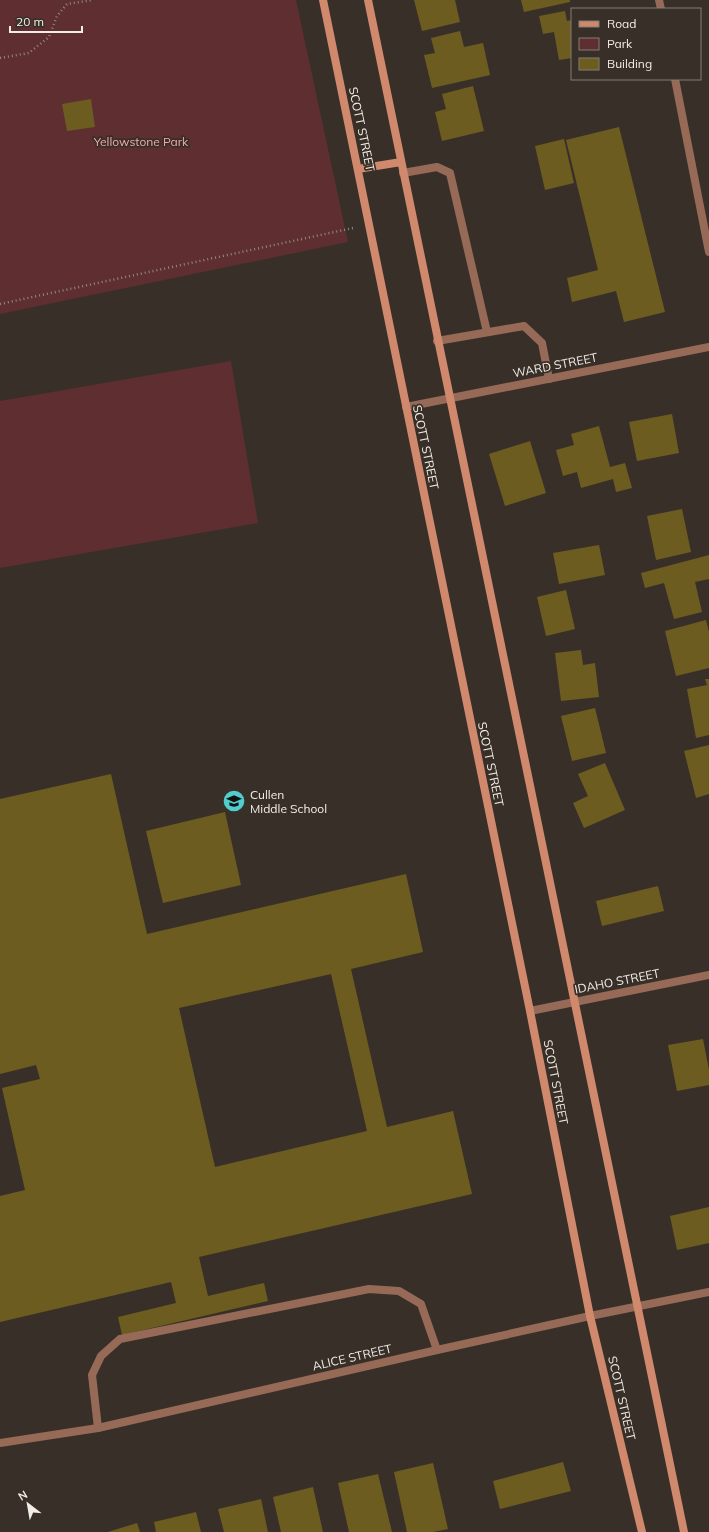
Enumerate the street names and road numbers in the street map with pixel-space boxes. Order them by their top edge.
street label: SCOTT STREET [346,85,378,173]
street label: WARD STREET [511,349,599,381]
street label: SCOTT STREET [410,403,442,491]
street label: SCOTT STREET [475,720,507,808]
street label: IDAHO STREET [573,965,662,997]
street label: SCOTT STREET [540,1038,572,1126]
street label: ALICE STREET [311,1340,394,1373]
street label: SCOTT STREET [605,1354,639,1442]

